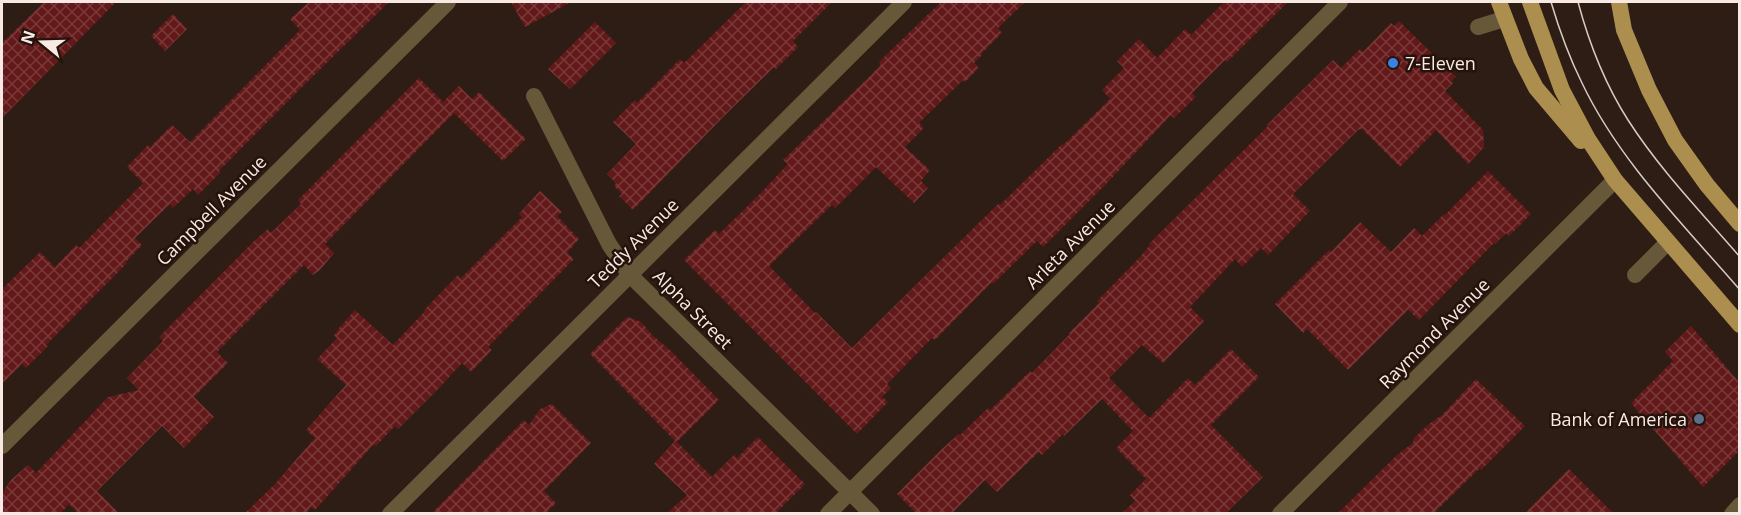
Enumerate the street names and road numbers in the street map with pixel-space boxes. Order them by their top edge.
street label: Campbell Avenue [151,150,271,270]
street label: Teddy Avenue [583,193,683,293]
street label: Arleta Avenue [1020,194,1120,294]
street label: Alpha Street [648,264,738,354]
street label: Raymond Avenue [1374,273,1494,393]

